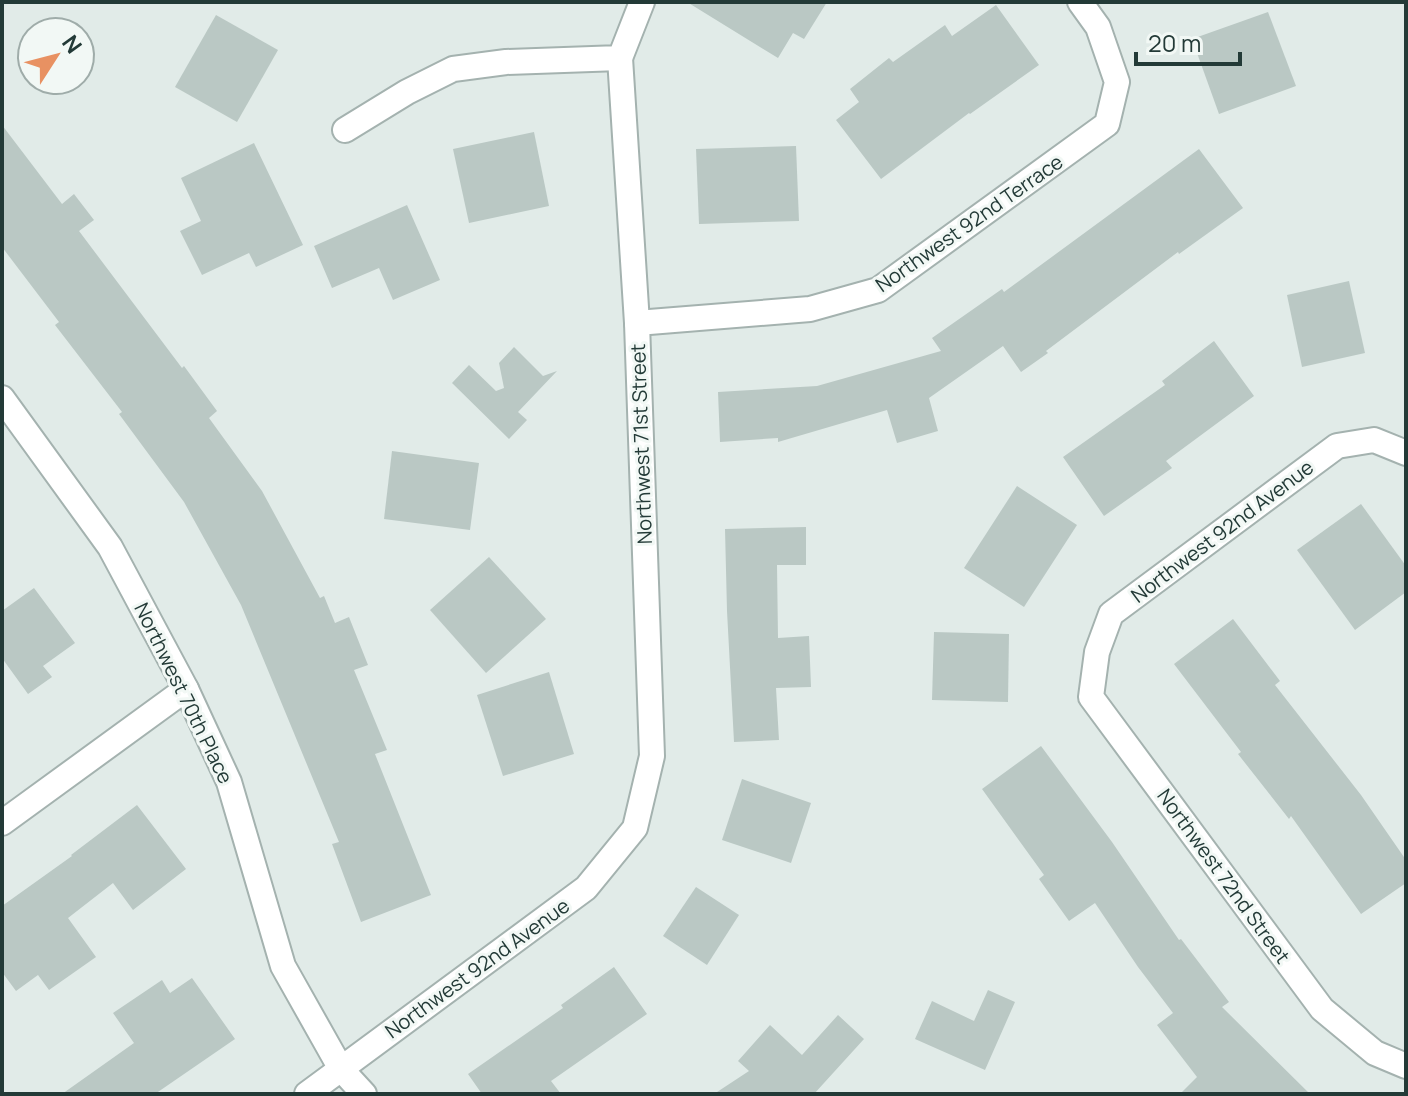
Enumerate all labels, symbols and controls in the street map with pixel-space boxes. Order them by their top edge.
north arrow [16,16,96,96]
scale bar [1136,16,1240,66]
text: 20 m [1148,26,1201,59]
text: N [55,29,89,59]
street label: Northwest 92nd Terrace [870,148,1068,298]
street label: Northwest 71st Street [624,343,658,545]
street label: Northwest 92nd Avenue [1125,454,1319,608]
street label: Northwest 70th Place [128,598,240,788]
street label: Northwest 72nd Street [1151,783,1297,969]
street label: Northwest 92nd Avenue [379,892,575,1044]

